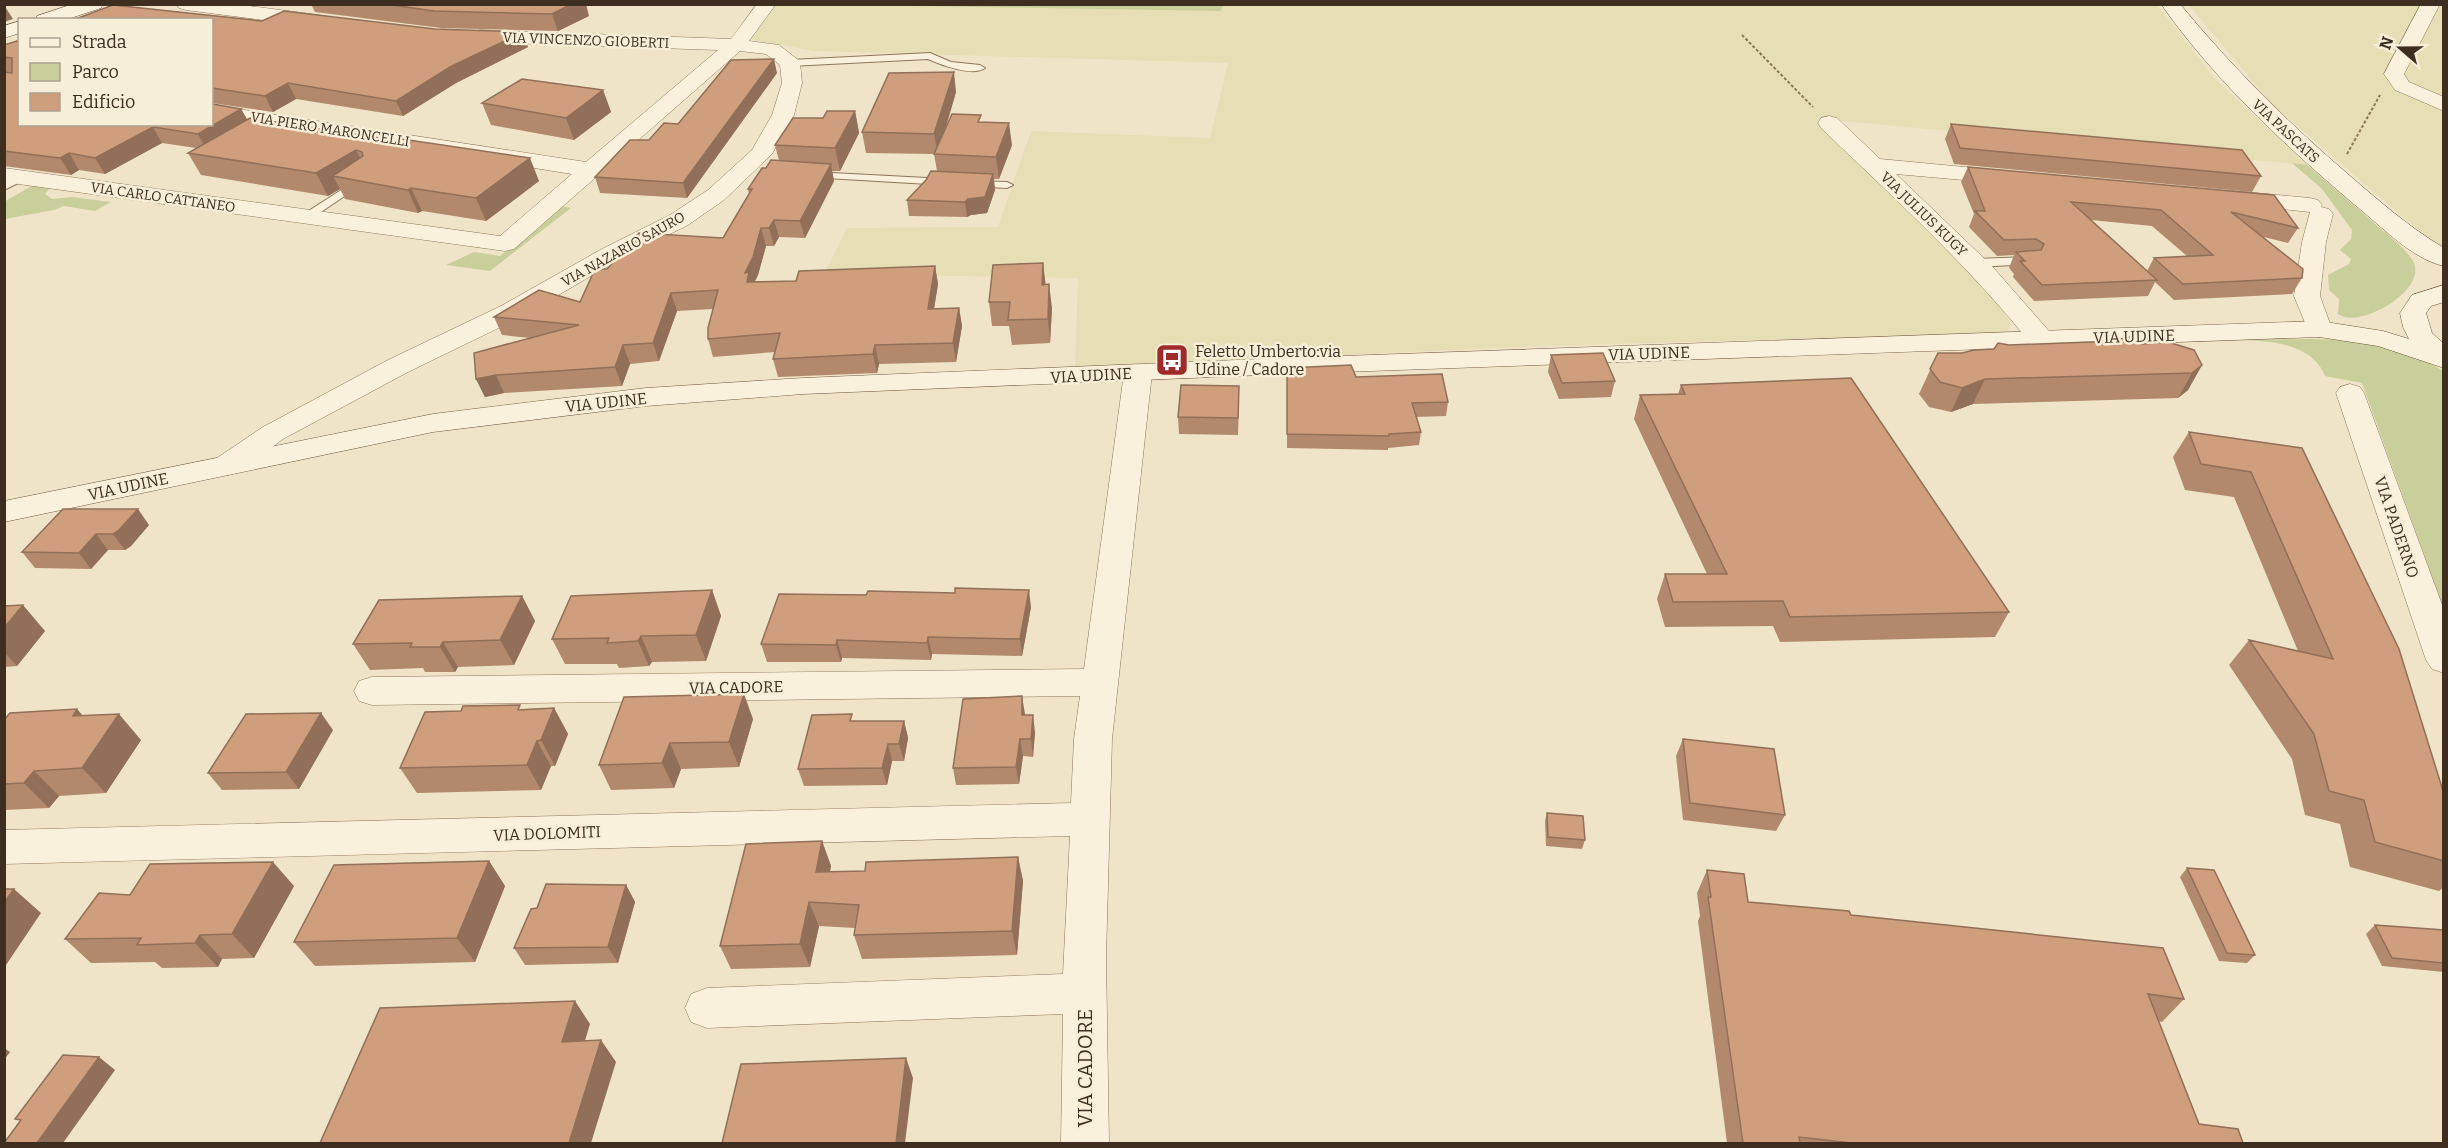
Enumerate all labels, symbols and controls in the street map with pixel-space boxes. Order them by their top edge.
legend [18,18,213,126]
north arrow [2370,18,2430,78]
street label: VIA VINCENZO GIOBERTI [502,29,670,52]
text: Strada [72,31,127,53]
text: N [2375,34,2397,52]
text: Parco [72,61,119,83]
text: Edificio [72,91,135,113]
street label: VIA PASCATS [2249,96,2323,167]
street label: VIA PIERO MARONCELLI [249,109,411,150]
street label: VIA JULIUS KUGY [1877,169,1971,260]
street label: VIA CARLO CATTANEO [89,179,236,216]
street label: VIA NAZARIO SAURO [558,208,688,291]
street label: VIA UDINE [2093,326,2175,347]
bus stop icon: Feletto Umberto:via Udine / Cadore [1154,342,1190,378]
place label: Feletto Umberto:via Udine / Cadore [1195,342,1341,379]
street label: VIA UDINE [1608,343,1690,364]
street label: VIA UDINE [1050,364,1132,387]
street label: VIA UDINE [564,389,648,416]
street label: VIA UDINE [86,469,170,504]
street label: VIA PADERNO [2370,474,2423,581]
street label: VIA CADORE [688,677,784,698]
street label: VIA DOLOMITI [493,822,601,845]
street label: VIA CADORE [1073,1009,1097,1127]

